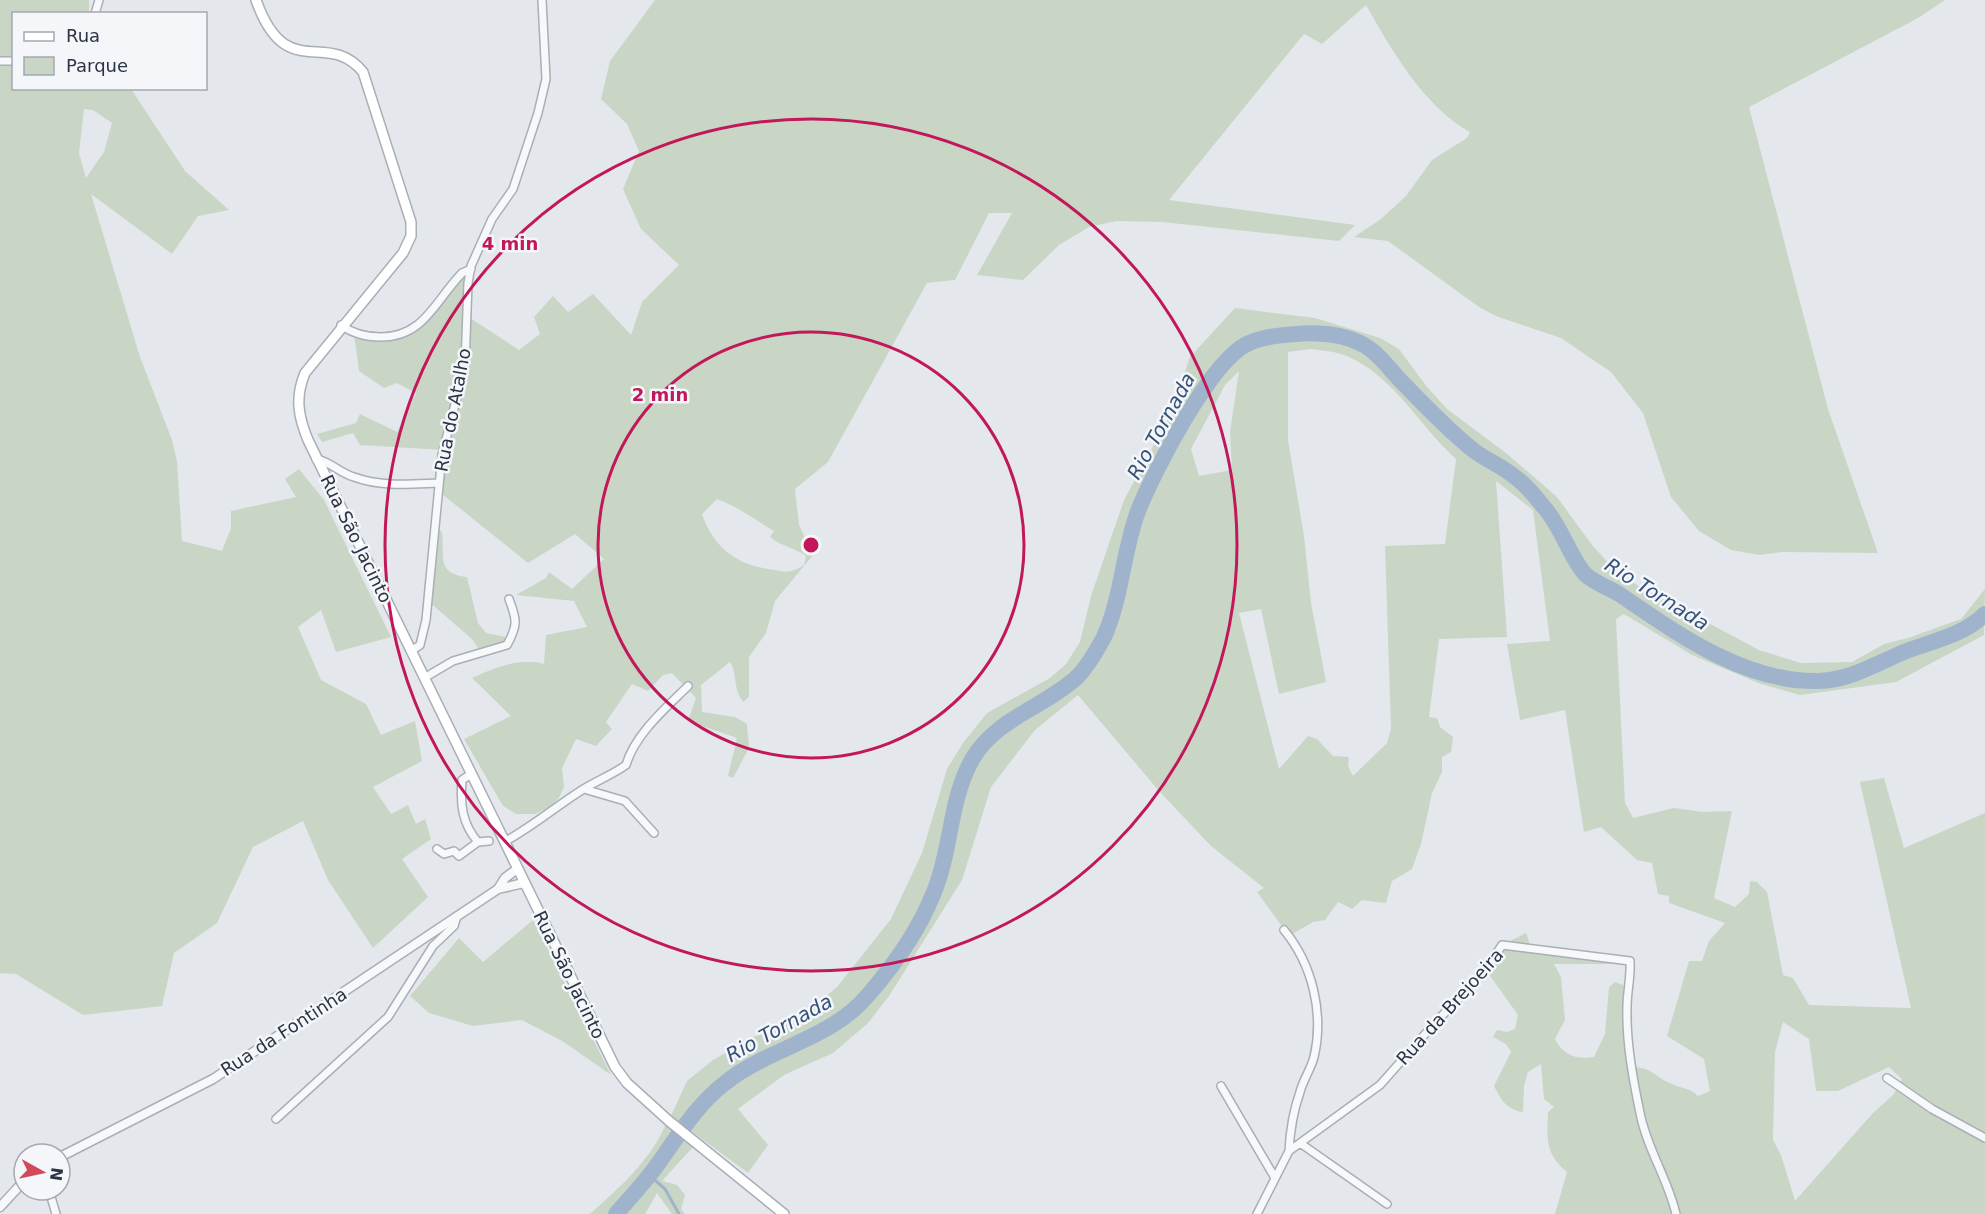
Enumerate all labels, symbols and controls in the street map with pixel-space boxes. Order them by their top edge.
legend [12,12,207,90]
text: Rua [66,25,100,46]
text: Parque [66,55,128,76]
text: 4 min [482,233,538,254]
street label: Rua do Atalho [430,346,475,474]
water label: Rio Tornada [1122,369,1200,483]
text: 2 min [632,384,688,405]
street label: Rua São Jacinto [316,471,397,606]
centre of rings [801,535,821,555]
water label: Rio Tornada [1601,553,1713,635]
street label: Rua São Jacinto [529,907,610,1042]
street label: Rua da Brejoeira [1392,944,1507,1069]
street label: Rua da Fontinha [217,983,351,1080]
water label: Rio Tornada [722,989,836,1067]
north arrow [12,1142,72,1202]
text: N [46,1166,67,1182]

